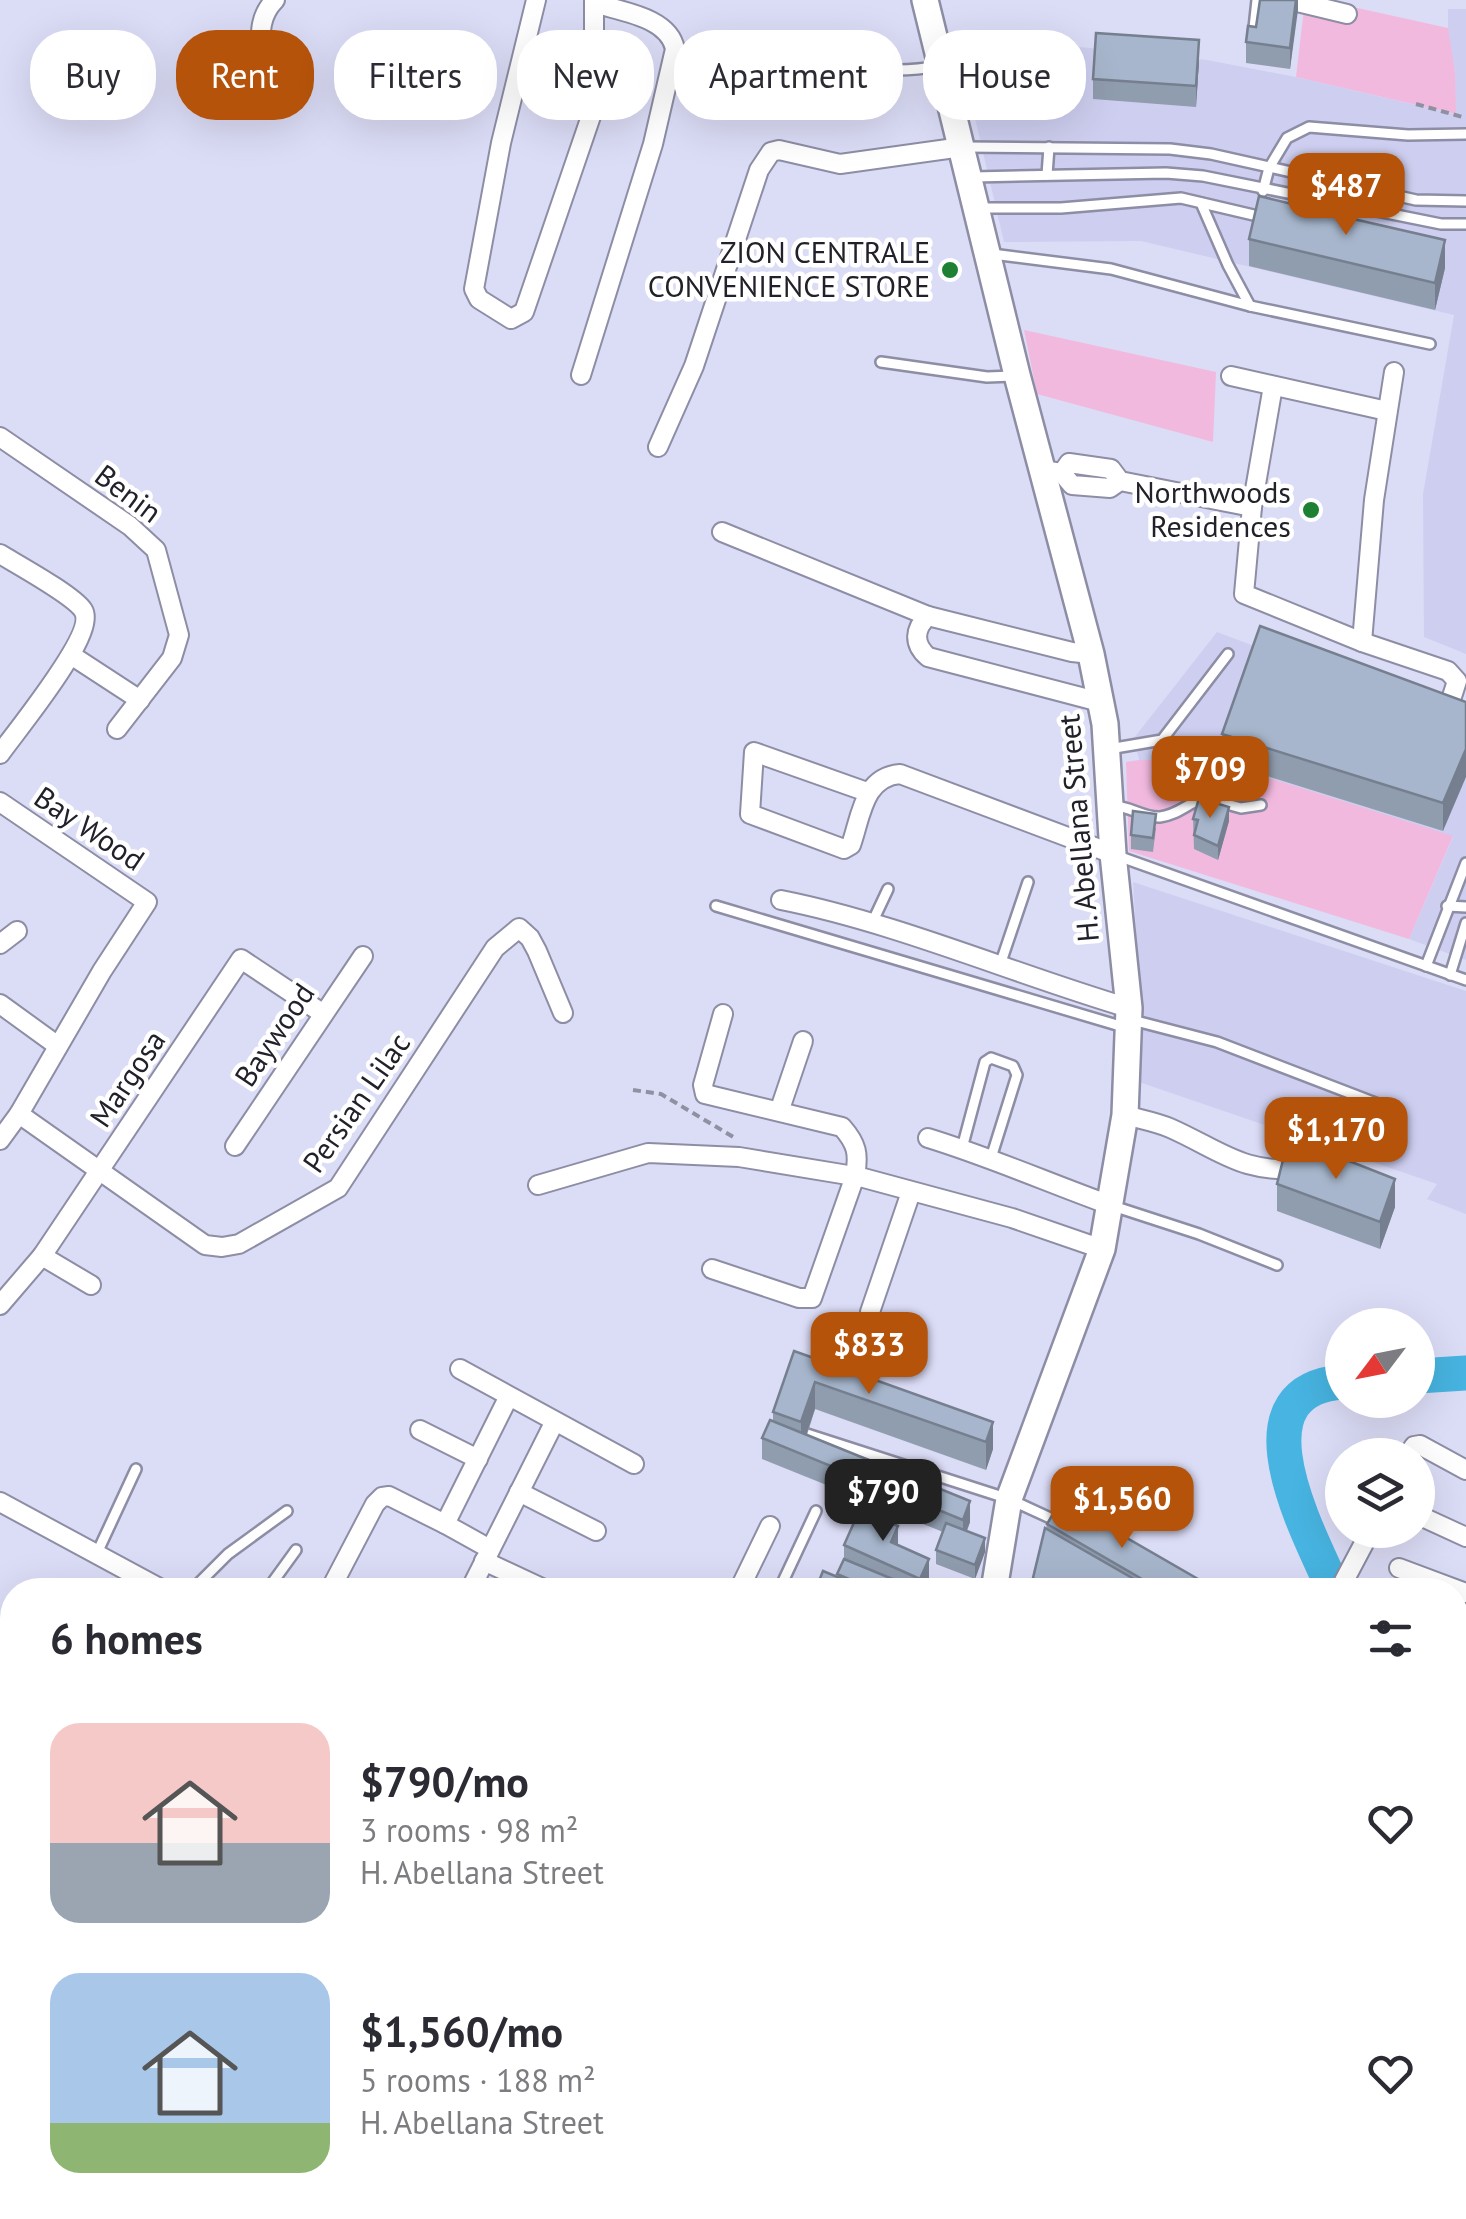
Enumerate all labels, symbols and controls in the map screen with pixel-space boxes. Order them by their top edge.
chip: Buy [30,30,156,120]
chip: Rent [176,30,314,120]
chip: Filters [334,30,497,120]
chip: New [517,30,654,120]
chip: Apartment [674,30,903,120]
chip: House [923,30,1086,120]
pin: $487 [1287,153,1405,238]
text: $487 [1310,164,1382,206]
place label: ZION CENTRALE CONVENIENCE STORE [648,232,930,305]
marker: ZION CENTRALE CONVENIENCE STORE [939,259,961,281]
street label: Benin [88,455,170,531]
place label: Northwoods Residences [1134,472,1291,545]
marker: Northwoods Residences [1300,499,1322,521]
street label: H. Abellana Street [1048,713,1107,944]
pin: $709 [1151,736,1269,821]
text: $709 [1174,747,1246,789]
street label: Bay Wood [27,777,152,879]
street label: Baywood [225,975,323,1093]
street label: Margosa [80,1022,173,1134]
street label: Persian Lilac [293,1025,418,1180]
pin: $1,170 [1255,1097,1417,1182]
text: $1,170 [1287,1108,1385,1150]
north arrow [1325,1308,1435,1418]
map controls [1325,1308,1435,1548]
pin: $833 [810,1312,928,1397]
text: $833 [833,1323,905,1365]
button: layers [1325,1438,1435,1548]
pin: $790 [824,1459,942,1544]
pin: $1,560 [1041,1466,1203,1551]
text: $790 [847,1470,919,1512]
text: $1,560 [1073,1477,1171,1519]
text: 6 homes [50,1611,203,1666]
icon: filters [1363,1611,1418,1666]
text: $790/mo [360,1754,529,1809]
icon: home [130,1763,250,1883]
icon: heart [1363,1796,1418,1851]
text: 3 rooms · 98 m² [360,1809,578,1851]
text: H. Abellana Street [360,1851,604,1893]
text: $1,560/mo [360,2004,563,2059]
icon: home [130,2013,250,2133]
icon: heart [1363,2046,1418,2101]
text: 5 rooms · 188 m² [360,2059,596,2101]
text: H. Abellana Street [360,2101,604,2143]

